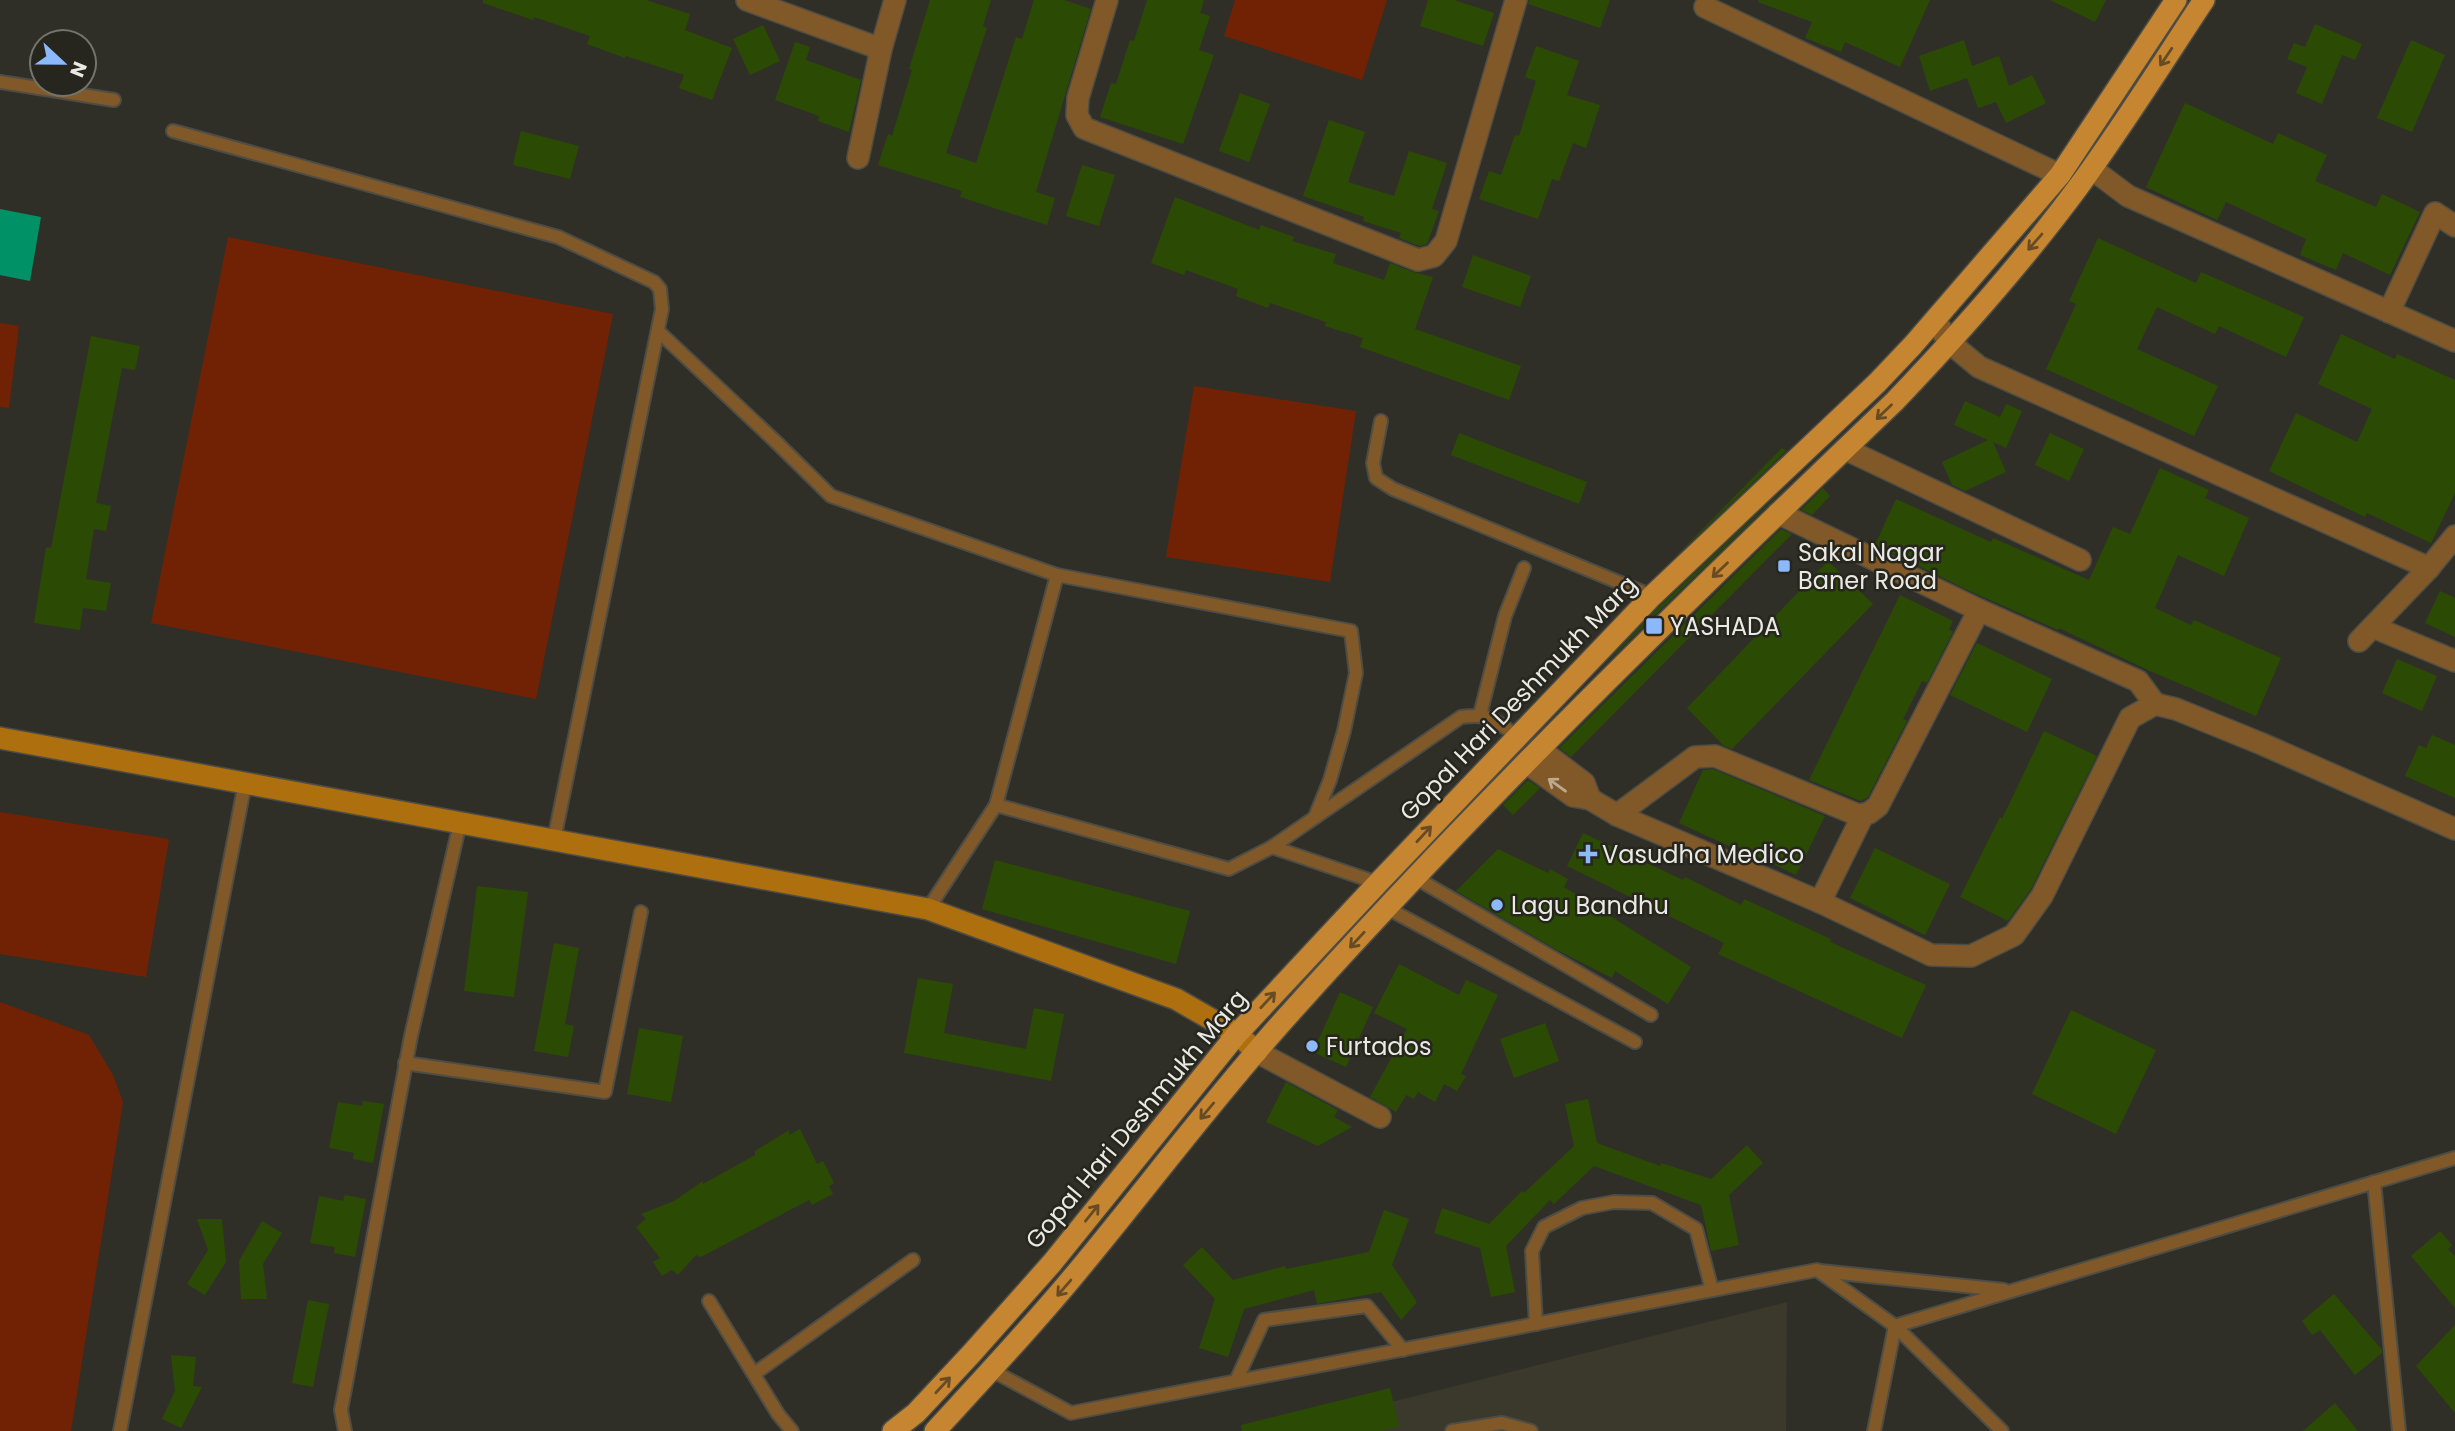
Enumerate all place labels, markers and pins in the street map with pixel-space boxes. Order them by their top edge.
place label: Sakal Nagar Baner Road [1798,536,1944,597]
marker: Sakal Nagar Baner Road [1776,558,1792,574]
place label: YASHADA [1670,610,1780,643]
marker: YASHADA [1644,616,1664,636]
place label: Vasudha Medico [1602,838,1804,871]
marker: Vasudha Medico [1580,846,1596,862]
place label: Lagu Bandhu [1511,889,1669,922]
marker: Lagu Bandhu [1489,897,1505,913]
place label: Furtados [1326,1030,1431,1063]
marker: Furtados [1304,1038,1320,1054]

